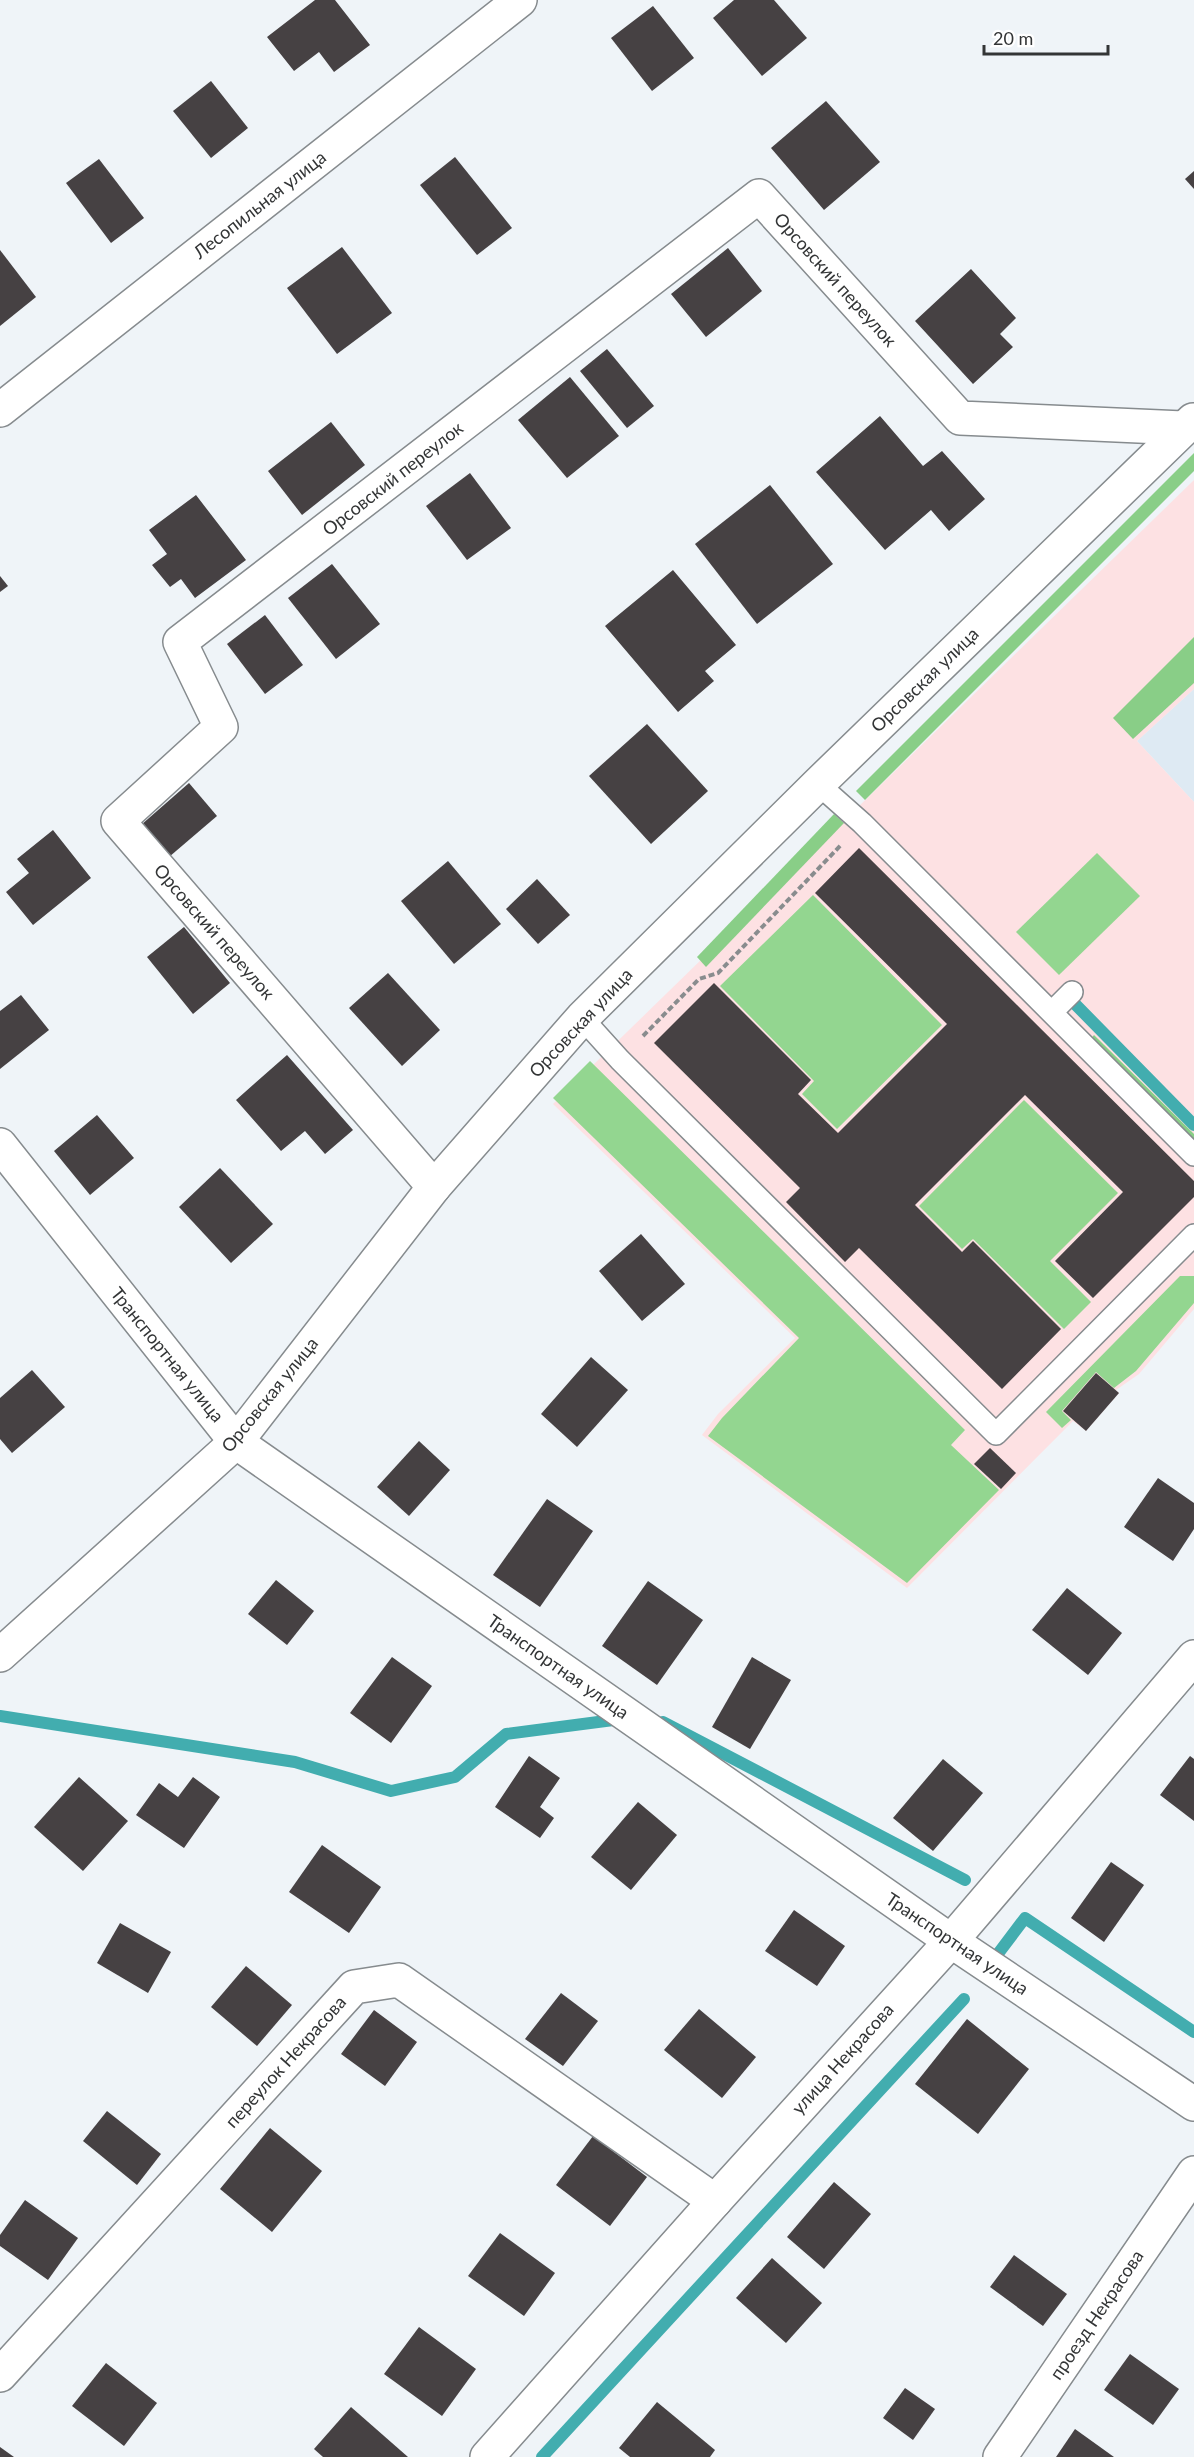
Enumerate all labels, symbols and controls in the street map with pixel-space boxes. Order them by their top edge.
scale bar [984,18,1108,56]
text: 20 m [993,27,1033,49]
street label: Лесопильная улица [188,146,330,263]
street label: Орсовский переулок [770,208,902,351]
street label: Орсовский переулок [318,416,468,540]
street label: Орсовская улица [866,622,983,736]
street label: Орсовский переулок [150,859,280,1004]
street label: Орсовская улица [524,963,637,1082]
street label: Транспортная улица [107,1282,229,1426]
street label: Орсовская улица [216,1333,322,1456]
street label: Транспортная улица [484,1609,633,1723]
street label: Транспортная улица [882,1887,1033,1999]
street label: переулок Некрасова [220,1991,350,2132]
street label: улица Некрасова [787,1998,898,2118]
street label: проезд Некрасова [1045,2245,1148,2383]

